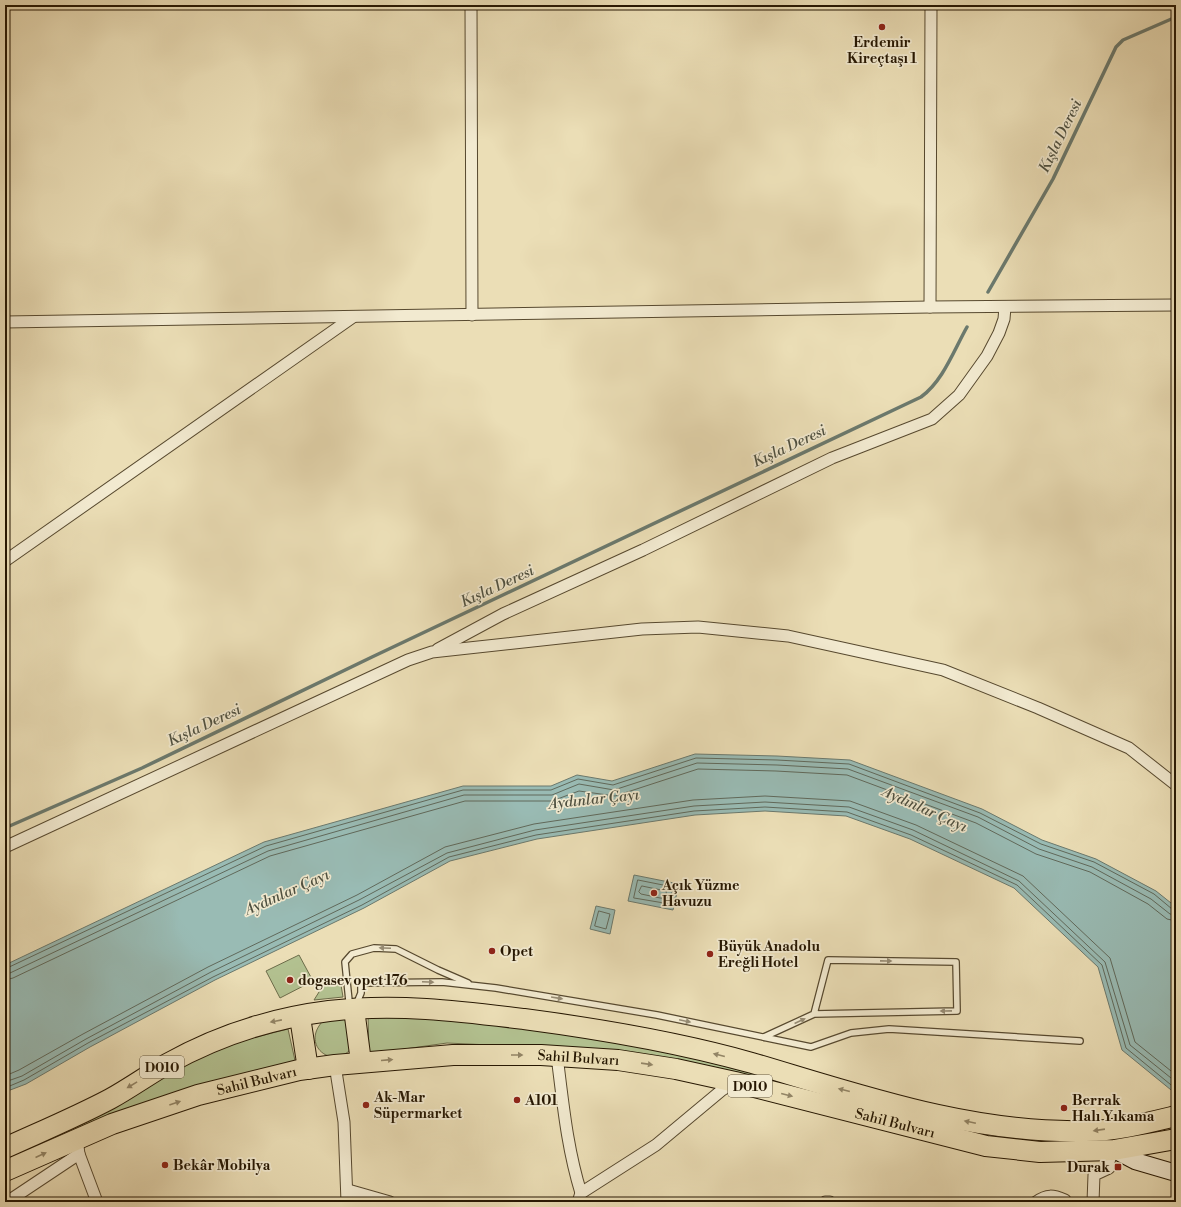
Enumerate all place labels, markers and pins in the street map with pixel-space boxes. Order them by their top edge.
marker: Erdemir Kireçtaşı 1 [877,22,887,32]
place label: Erdemir Kireçtaşı 1 [847,34,917,68]
place label: Açık Yüzme Havuzu [661,877,740,911]
marker: Açık Yüzme Havuzu [649,888,659,898]
place label: Büyük Anadolu Ereğli Hotel [718,938,820,972]
place label: Opet [500,943,534,961]
marker: Opet [487,946,497,956]
marker: Büyük Anadolu Ereğli Hotel [705,949,715,959]
place label: dogasev opet 176 [298,972,408,990]
marker: dogasev opet 176 [285,975,295,985]
place label: Ak-Mar Süpermarket [373,1089,463,1123]
place label: A101 [524,1092,558,1110]
place label: Berrak Halı Yıkama [1072,1092,1155,1126]
marker: A101 [512,1095,522,1105]
marker: Ak-Mar Süpermarket [361,1100,371,1110]
marker: Berrak Halı Yıkama [1059,1103,1069,1113]
place label: Bekâr Mobilya [173,1157,271,1175]
place label: Durak [1067,1159,1110,1177]
marker: Bekâr Mobilya [160,1160,170,1170]
marker: Durak [1113,1162,1123,1172]

